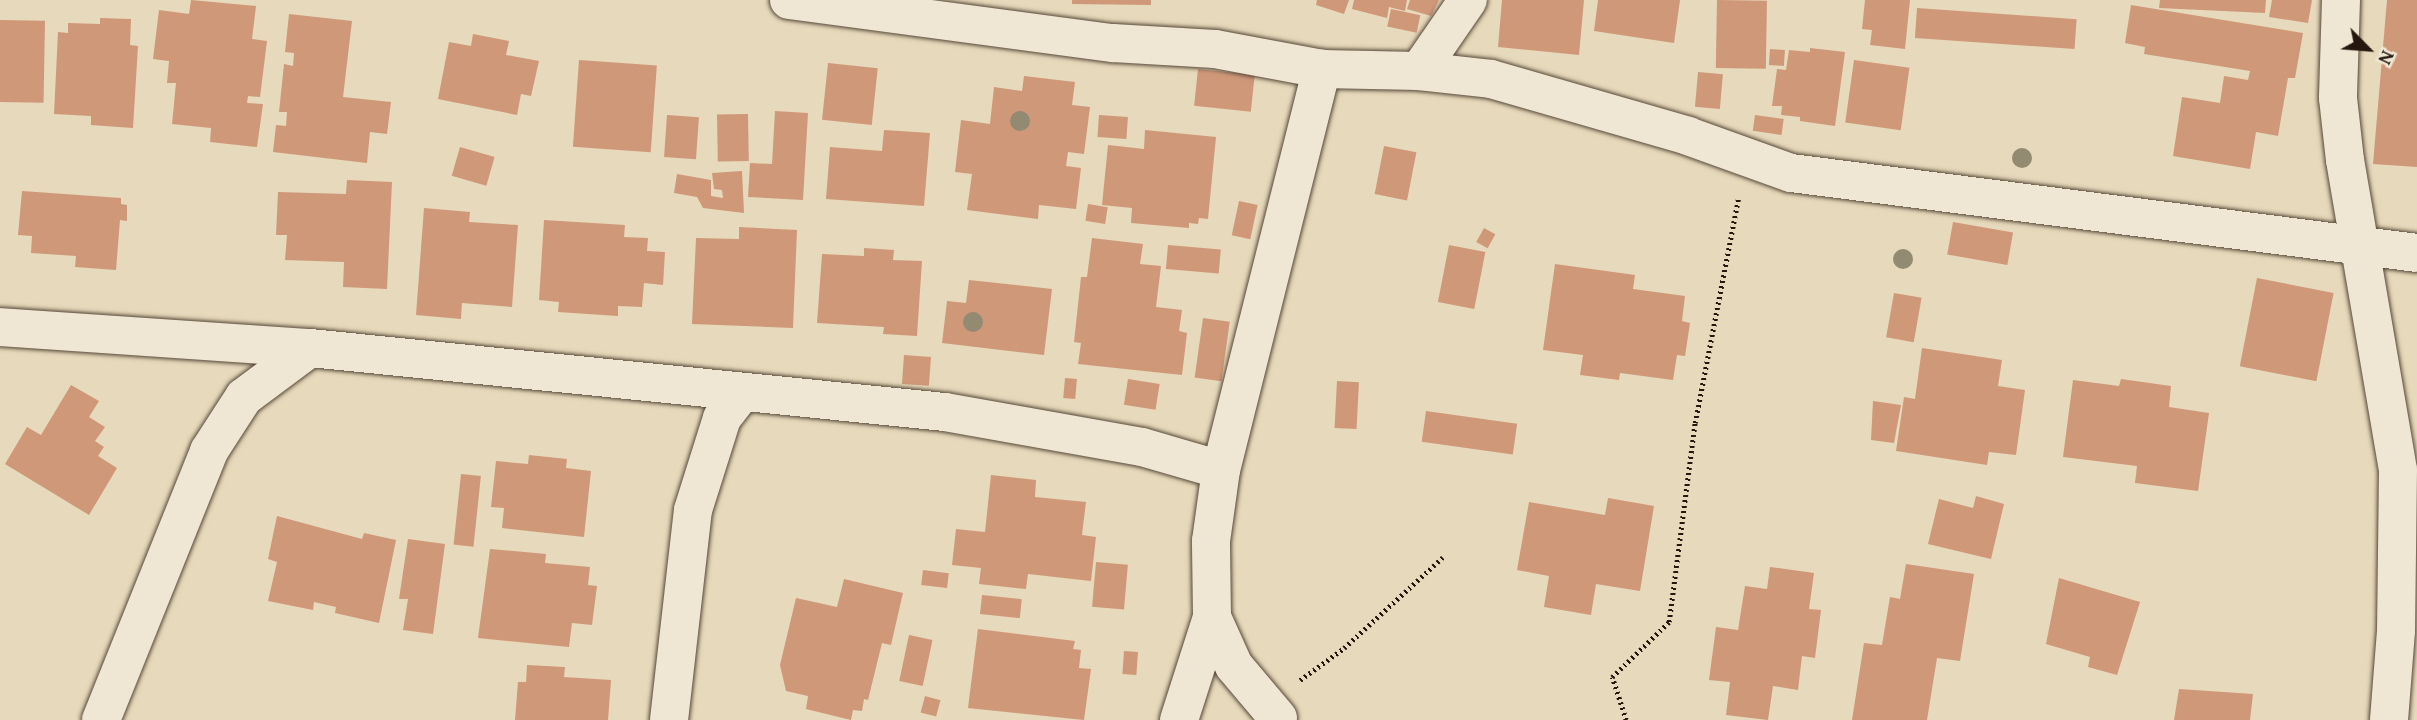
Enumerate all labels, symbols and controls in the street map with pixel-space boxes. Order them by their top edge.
north arrow [2333,14,2403,84]
text: N [2372,46,2402,70]

